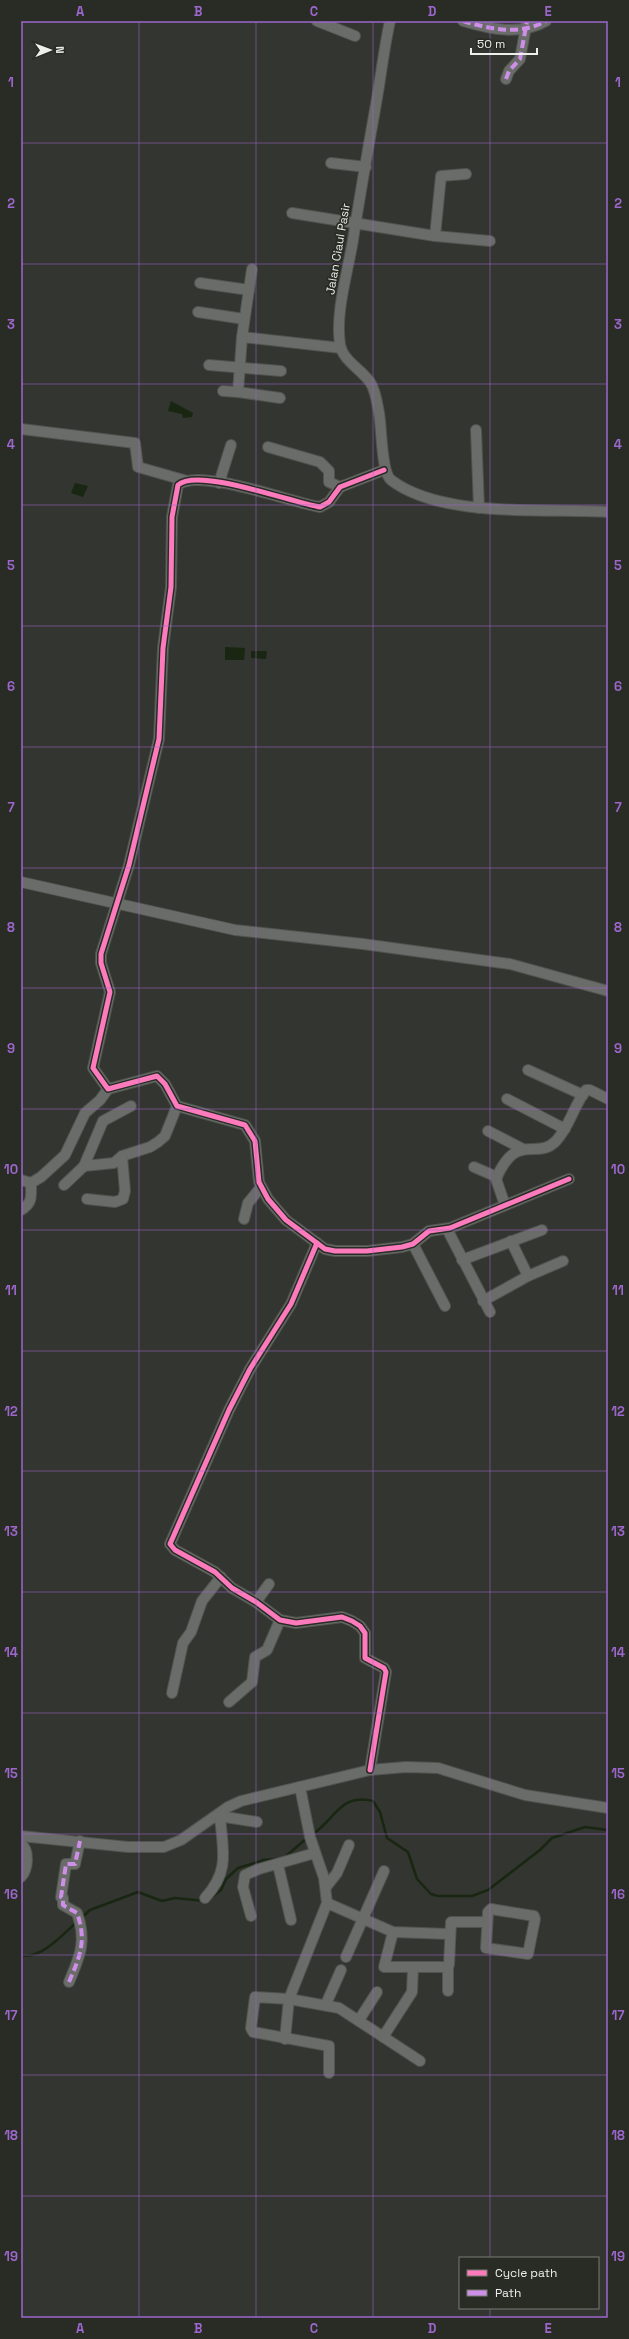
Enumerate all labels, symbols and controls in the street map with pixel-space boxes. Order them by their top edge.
text: A [76,3,85,20]
text: B [194,3,203,20]
text: C [310,3,318,20]
text: D [428,3,437,20]
text: E [544,3,552,20]
north arrow [30,30,70,70]
scale bar [471,30,537,56]
text: 50 m [477,36,505,52]
text: N [53,46,67,54]
text: 1 [8,74,14,91]
text: 1 [615,74,621,91]
text: 2 [7,195,15,212]
text: 2 [614,195,622,212]
street label: Jalan Ciaul Pasir [322,202,354,296]
text: 3 [7,316,15,333]
text: 3 [614,316,622,333]
text: 4 [7,436,15,453]
text: 4 [614,436,622,453]
text: 5 [7,557,15,574]
text: 5 [614,557,622,574]
text: 6 [7,678,15,695]
text: 6 [614,678,622,695]
text: 7 [7,799,15,816]
text: 7 [614,799,622,816]
text: 8 [7,919,15,936]
text: 8 [614,919,622,936]
text: 9 [7,1040,15,1057]
text: 9 [614,1040,622,1057]
text: 10 [4,1161,18,1178]
text: 10 [611,1161,625,1178]
text: 11 [5,1282,17,1299]
text: 11 [612,1282,624,1299]
text: 12 [4,1403,18,1420]
text: 12 [611,1403,625,1420]
text: 13 [4,1523,18,1540]
text: 13 [611,1523,625,1540]
text: 14 [4,1644,18,1661]
text: 14 [611,1644,625,1661]
text: 15 [4,1765,18,1782]
text: 15 [611,1765,625,1782]
text: 16 [4,1886,18,1903]
text: 16 [611,1886,625,1903]
text: 17 [4,2007,18,2024]
text: 17 [611,2007,625,2024]
text: 18 [4,2127,18,2144]
text: 18 [611,2127,625,2144]
text: 19 [4,2248,18,2265]
text: 19 [611,2248,625,2265]
legend [459,2257,599,2309]
text: Cycle path [495,2265,557,2281]
text: Path [495,2285,521,2301]
text: A [76,2320,85,2337]
text: B [194,2320,203,2337]
text: C [310,2320,318,2337]
text: D [428,2320,437,2337]
text: E [544,2320,552,2337]

